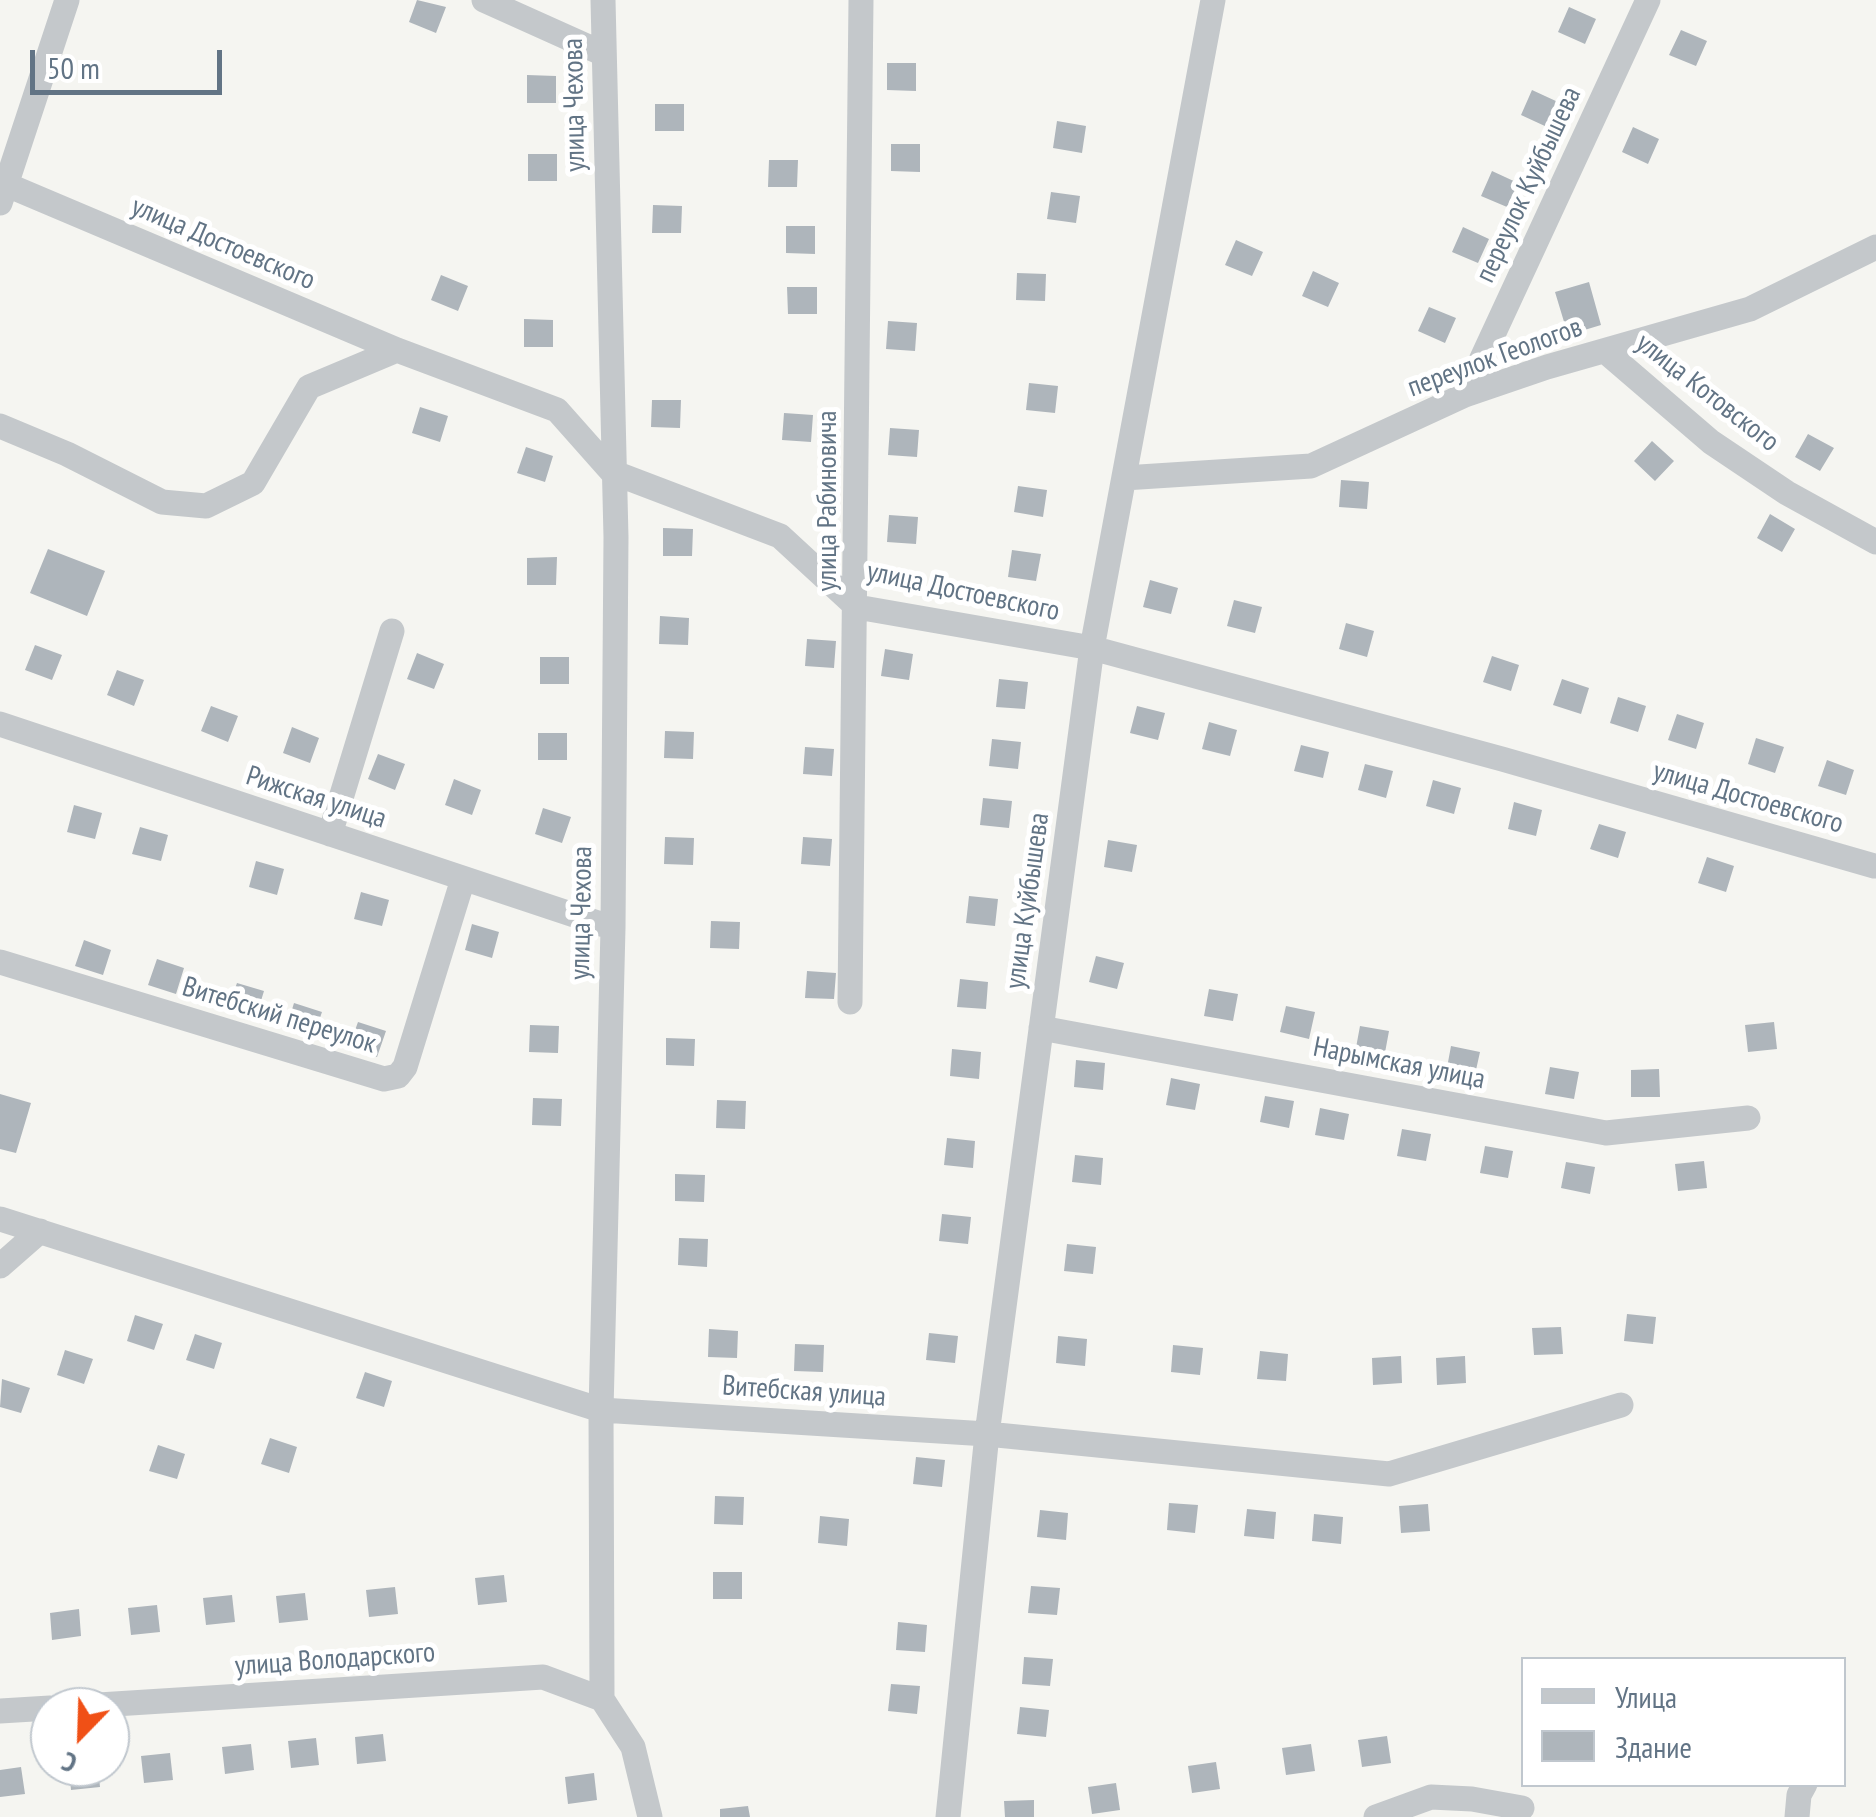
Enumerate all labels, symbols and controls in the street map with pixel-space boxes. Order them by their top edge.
scale bar [35,30,228,92]
street label: улица Чехова [557,38,593,172]
text: 50 m [47,48,100,87]
street label: переулок Куйбышева [1469,82,1589,288]
street label: улица Достоевского [126,190,320,298]
street label: переулок Геологов [1403,311,1587,405]
street label: улица Котовского [1629,327,1785,459]
street label: улица Рабиновича [811,411,845,591]
street label: улица Достоевского [864,555,1062,629]
street label: улица Достоевского [1649,755,1847,841]
street label: Рижская улица [242,760,390,836]
street label: улица Куйбышева [999,811,1057,991]
street label: улица Чехова [564,846,600,980]
street label: Витебский переулок [178,971,380,1061]
street label: Нарымская улица [1310,1031,1488,1097]
street label: Витебская улица [721,1370,887,1414]
street label: улица Володарского [234,1636,436,1684]
legend [1521,1657,1846,1787]
text: Улица [1615,1677,1677,1716]
north arrow [30,1687,130,1787]
text: Здание [1615,1727,1692,1766]
text: С [56,1744,82,1783]

